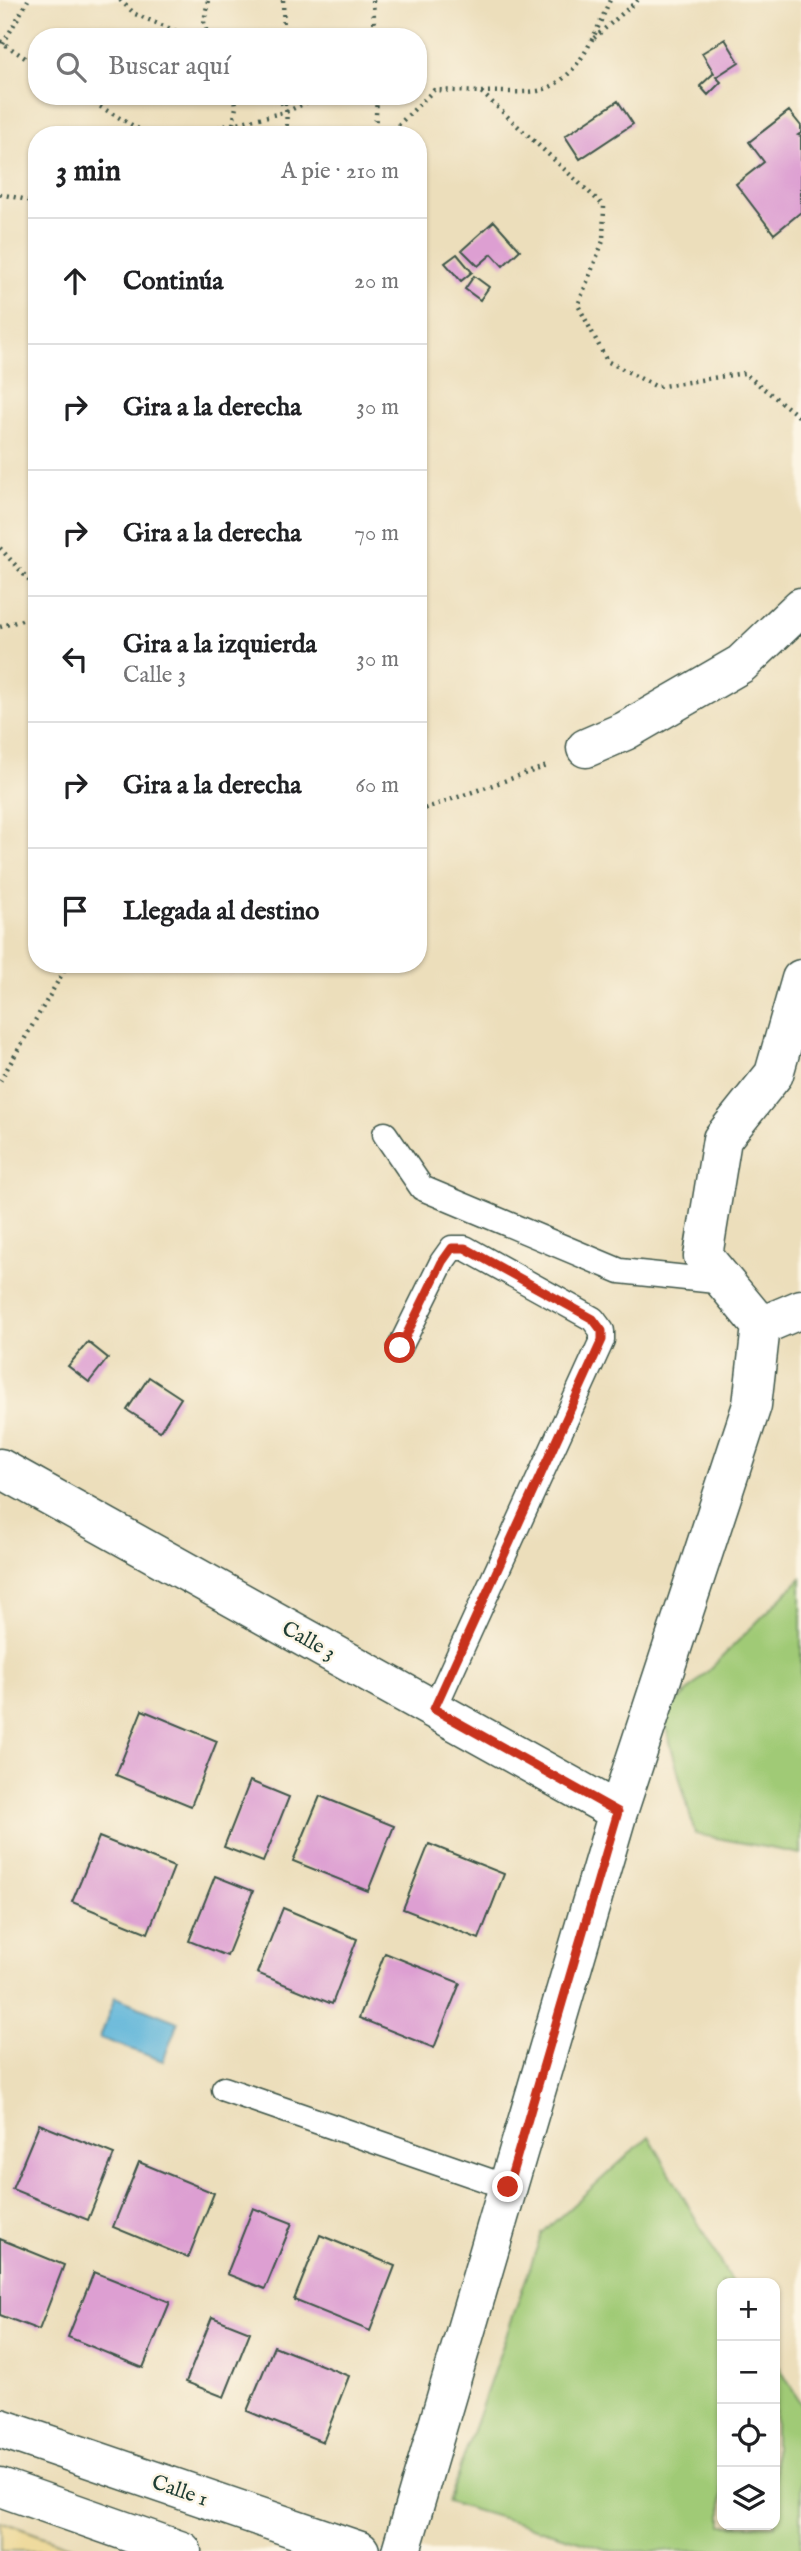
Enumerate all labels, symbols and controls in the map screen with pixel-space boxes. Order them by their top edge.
search box [28,28,427,105]
icon: search [52,48,90,86]
text: Buscar aquí [108,50,230,83]
text: 3 min [56,153,121,191]
text: A pie · 210 m [281,157,399,186]
icon: ahead [56,262,94,300]
text: Continúa [123,265,224,298]
text: 20 m [354,267,399,296]
icon: right [56,388,94,426]
text: Gira a la derecha [123,391,302,424]
text: 30 m [356,393,399,422]
icon: right [56,514,94,552]
text: Gira a la derecha [123,517,302,550]
text: 70 m [354,519,399,548]
text: Gira a la izquierda [123,628,317,661]
icon: left [56,640,94,678]
text: 30 m [356,645,399,674]
text: Calle 3 [123,661,186,690]
icon: right [56,766,94,804]
text: Gira a la derecha [123,769,302,802]
text: 60 m [355,771,399,800]
icon: arrive [56,892,94,930]
text: Llegada al destino [123,895,319,928]
route start [384,1332,415,1363]
street label: Calle 3 [277,1616,340,1667]
route end [492,2171,523,2202]
map controls [717,2278,780,2530]
button: + [717,2278,780,2341]
button: − [717,2341,780,2404]
button: locate [717,2404,780,2467]
button: layers [717,2467,780,2530]
street label: Calle 1 [148,2469,211,2514]

